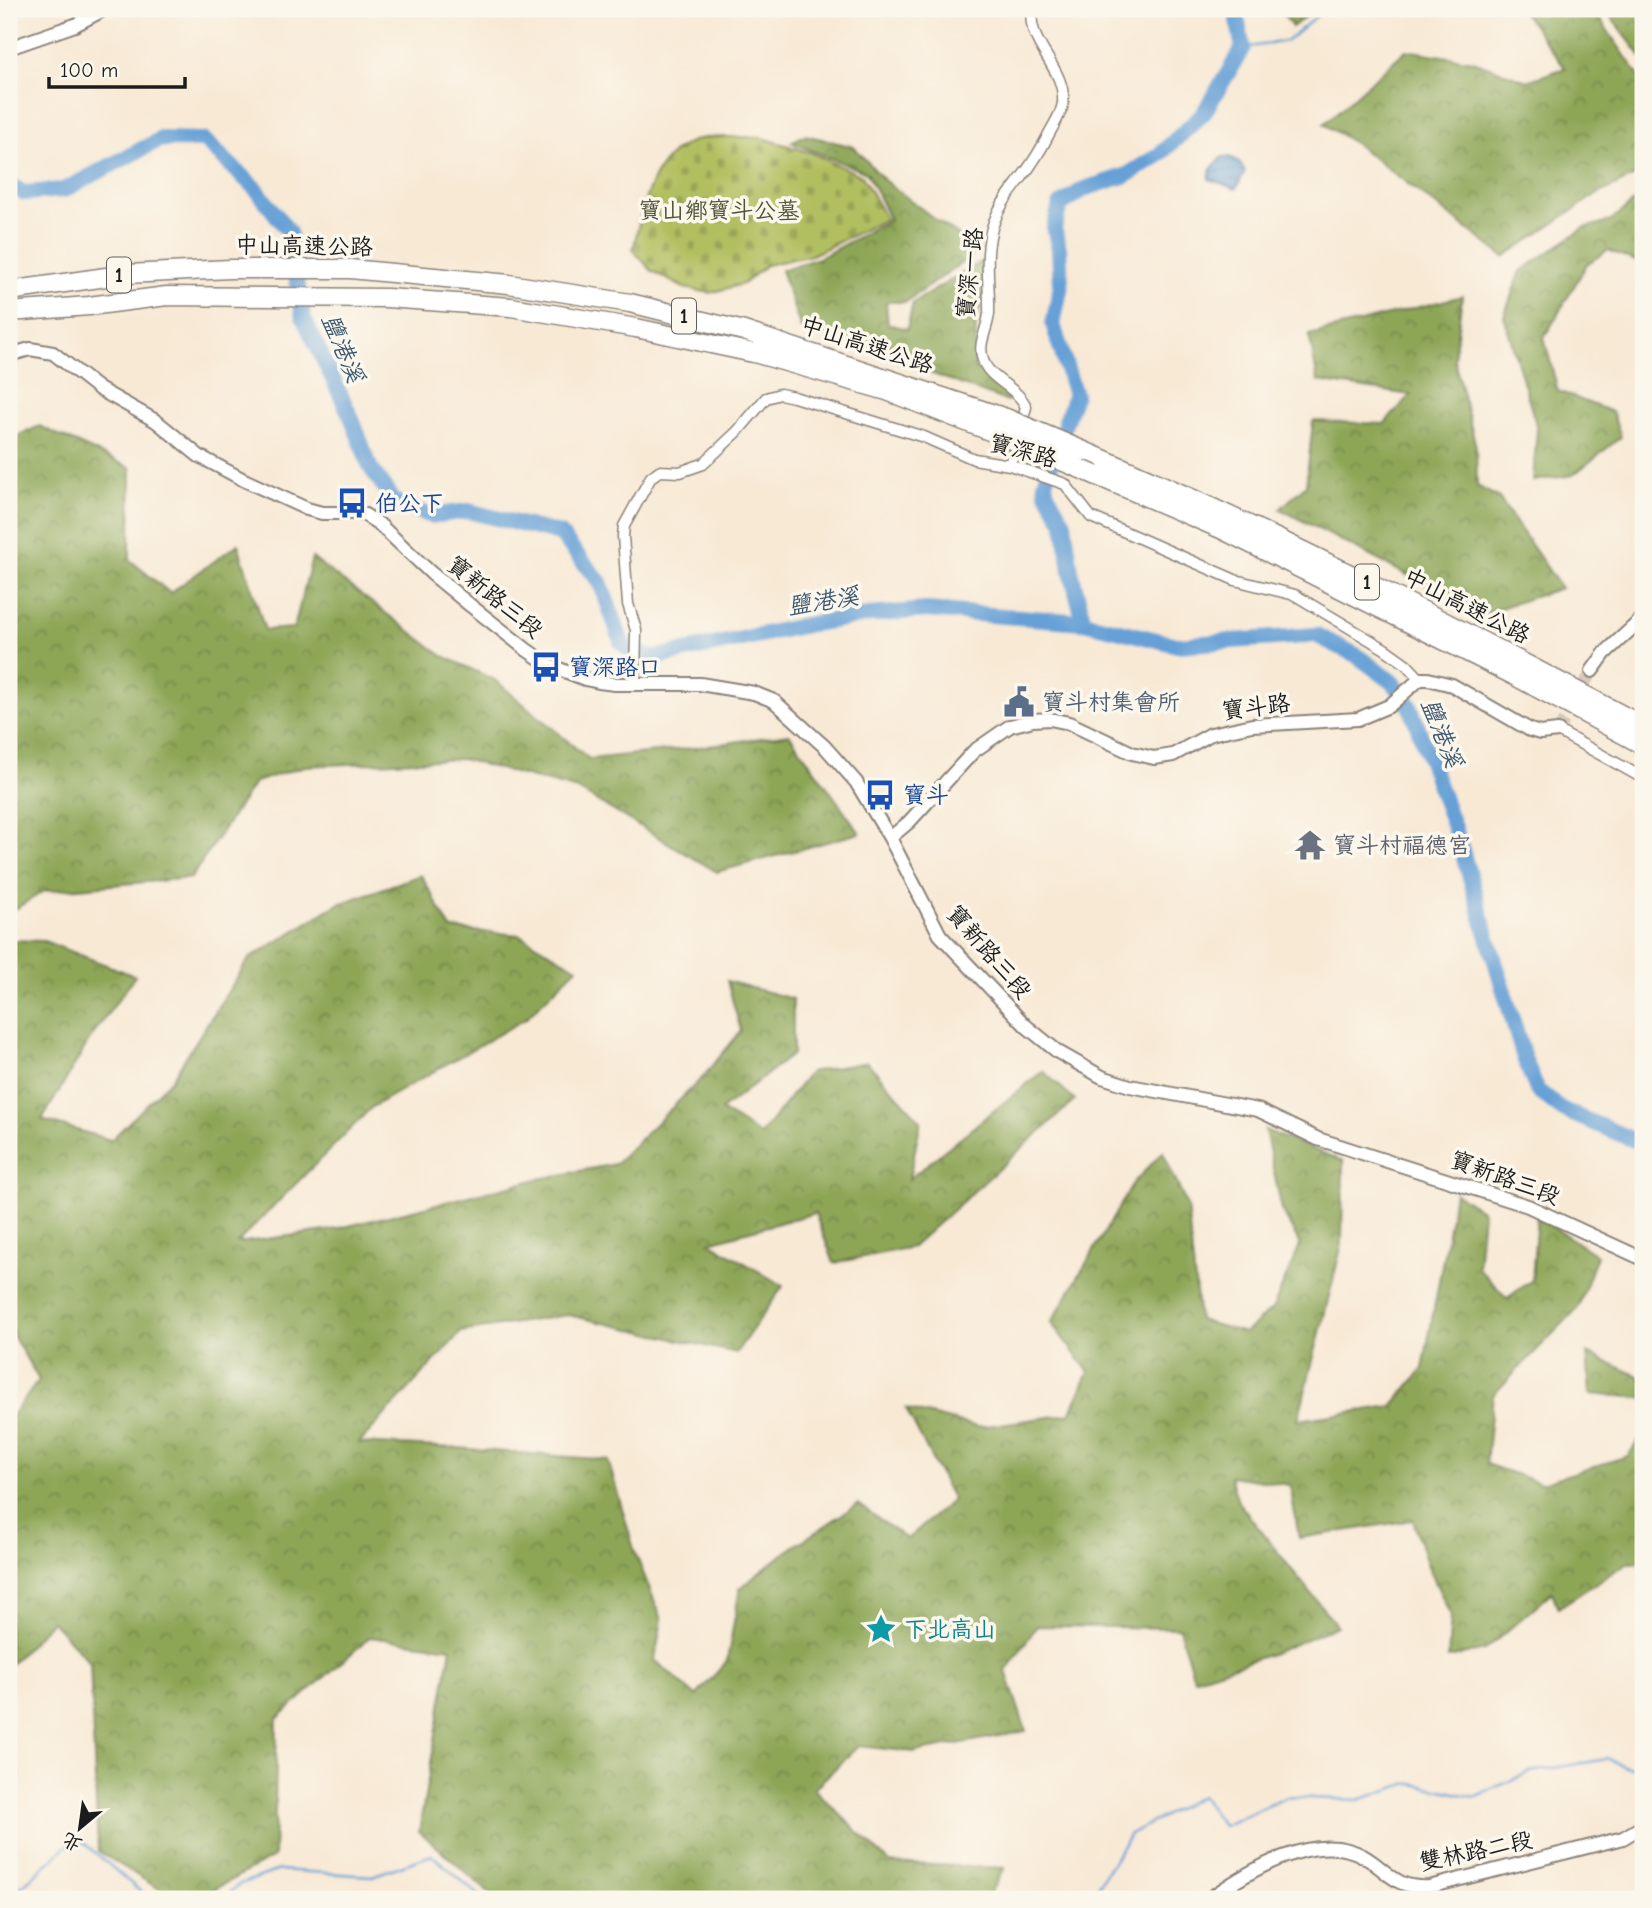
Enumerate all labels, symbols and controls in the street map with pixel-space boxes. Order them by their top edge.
scale bar [49,46,186,90]
text: 100 m [60,58,118,82]
park label: 寶山鄉寶斗公墓 [639,197,800,224]
street label: 寶深一路 [952,226,988,320]
street label: 中山高速公路 [235,231,373,261]
road number: 1 [107,258,131,292]
road number: 1 [672,298,696,334]
water label: 鹽港溪 [316,309,371,388]
street label: 中山高速公路 [797,311,937,379]
street label: 寶深路 [986,429,1060,473]
bus stop icon: 伯公下 [335,486,369,520]
place label: 伯公下 [375,490,444,517]
street label: 寶新路三段 [442,550,548,644]
street label: 中山高速公路 [1399,563,1535,649]
road number: 1 [1355,564,1379,600]
water label: 鹽港溪 [785,581,863,620]
bus stop icon: 寶深路口 [529,650,563,684]
place label: 寶深路口 [569,654,661,681]
public building icon: 寶斗村集會所 [1002,685,1036,719]
place label: 寶斗村集會所 [1042,689,1180,716]
street label: 寶斗路 [1220,689,1292,725]
water label: 鹽港溪 [1416,694,1469,773]
bus stop icon: 寶斗 [863,778,897,812]
place label: 寶斗 [903,782,949,809]
temple icon: 寶斗村福德宮 [1293,828,1327,862]
place label: 寶斗村福德宮 [1333,832,1471,859]
street label: 寶新路三段 [941,900,1037,1004]
street label: 寶新路三段 [1446,1146,1564,1210]
place icon: 下北高山 [864,1612,898,1646]
place label: 下北高山 [904,1616,996,1643]
north arrow [46,1792,116,1862]
street label: 雙林路二段 [1417,1826,1535,1876]
text: 北 [59,1828,86,1856]

